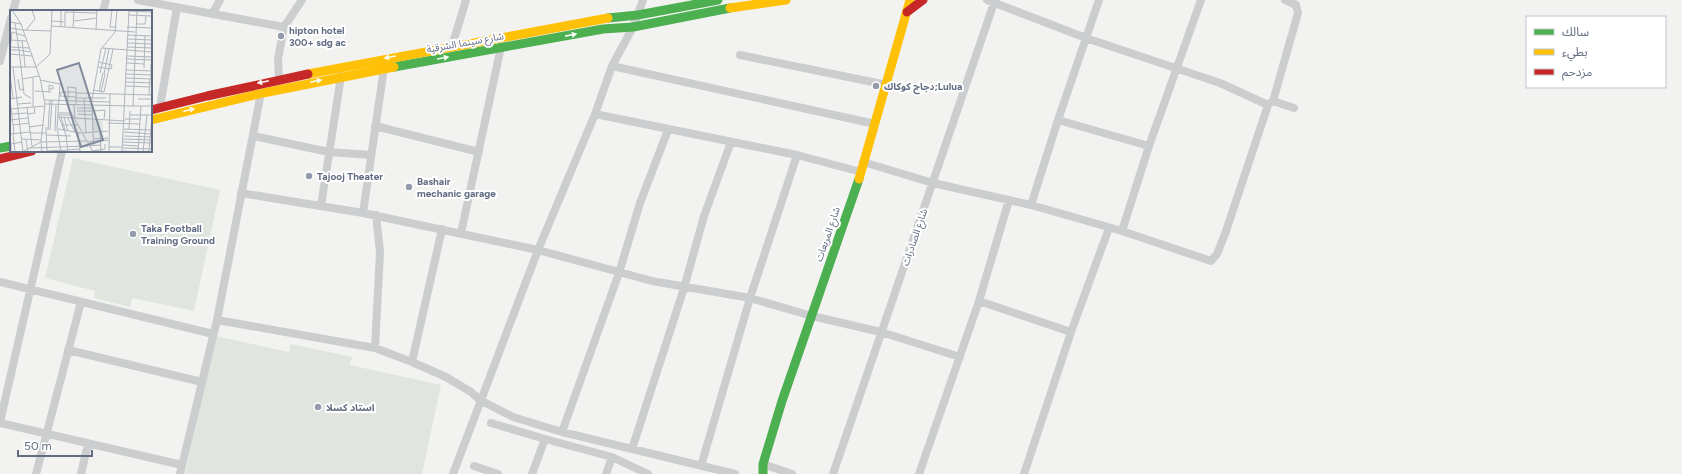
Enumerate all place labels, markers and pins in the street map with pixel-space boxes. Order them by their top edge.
place label: hipton hotel 300+ sdg ac [289,24,347,49]
marker: hipton hotel 300+ sdg ac [276,31,286,41]
place label: دجاج كوكاك;Lulua [884,80,962,95]
marker: دجاج كوكاك;Lulua [871,81,881,91]
place label: Tajooj Theater [317,170,383,183]
marker: Tajooj Theater [304,171,314,181]
place label: Bashair mechanic garage [417,175,496,200]
marker: Bashair mechanic garage [404,182,414,192]
place label: Taka Football Training Ground [141,222,215,247]
marker: Taka Football Training Ground [128,229,138,239]
place label: استاد كسلا [326,401,375,414]
marker: استاد كسلا [313,402,323,412]

